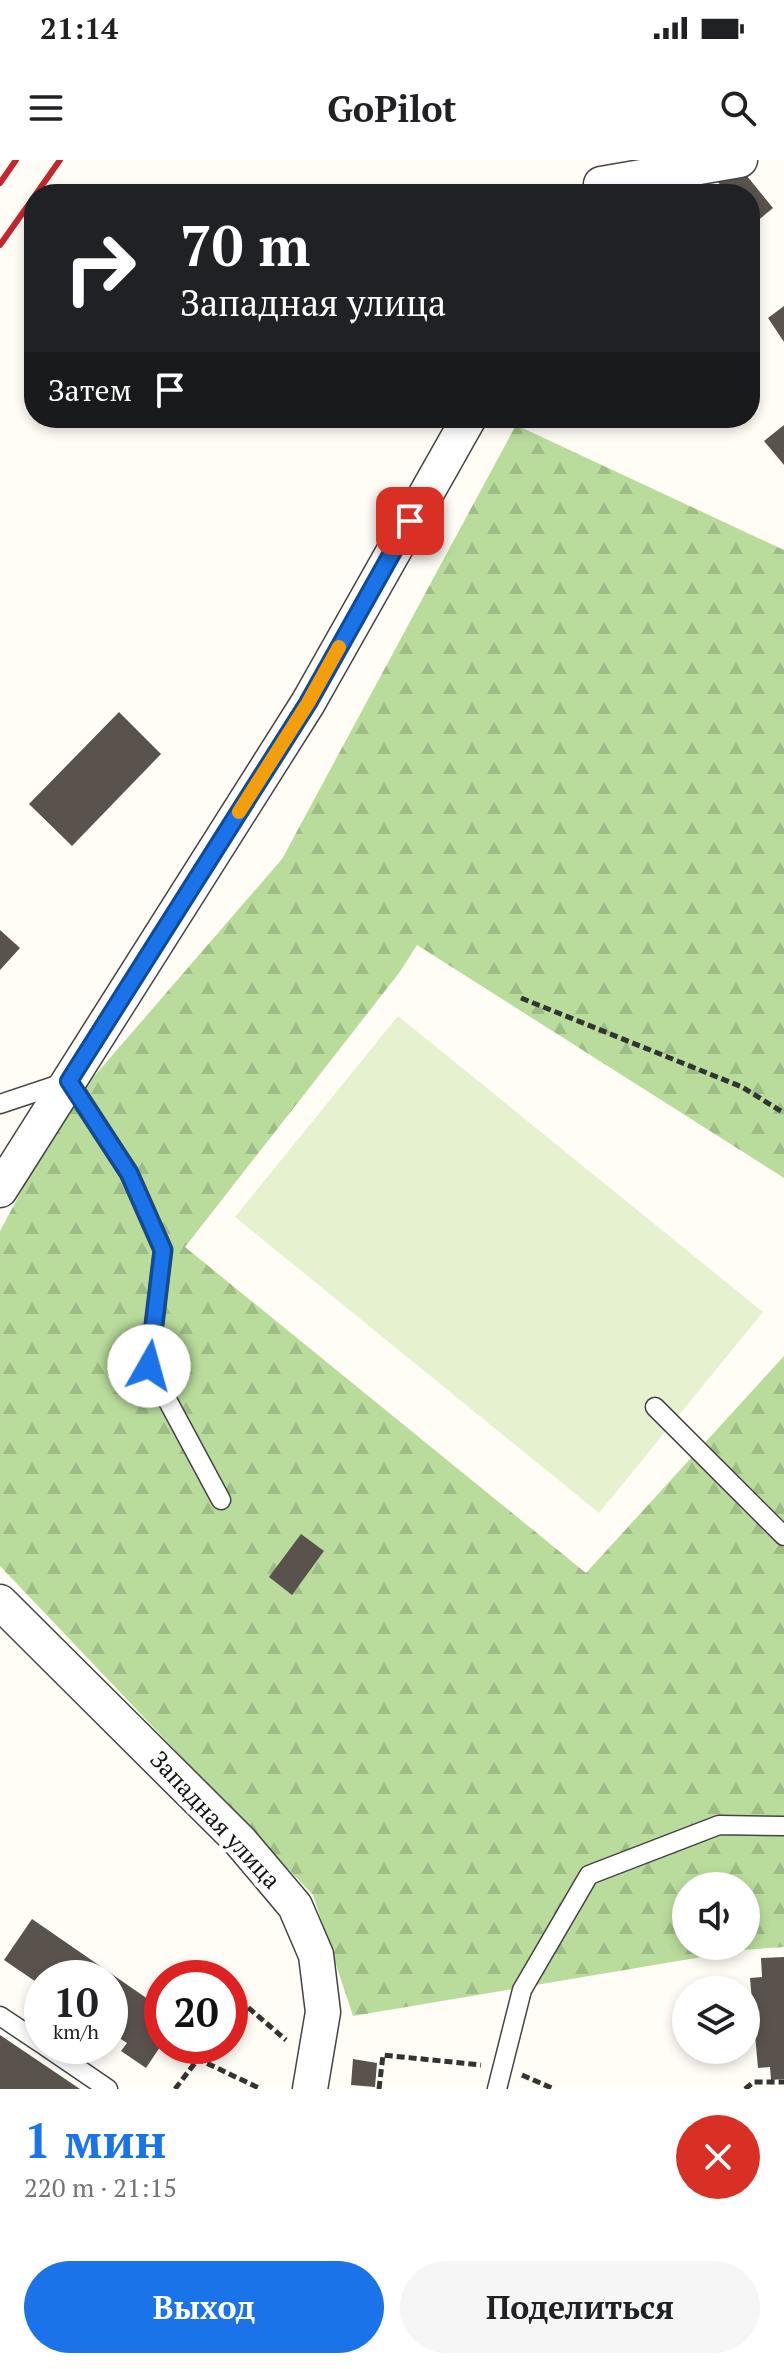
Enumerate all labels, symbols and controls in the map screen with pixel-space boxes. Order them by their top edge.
text: 21:14 [40,8,118,48]
text: GoPilot [327,85,457,132]
icon: menu [24,86,68,130]
icon: search [716,86,760,130]
text: 70 m [180,208,310,282]
icon: right [48,216,152,320]
text: Западная улица [180,279,446,326]
icon: arrive [148,368,192,412]
text: Затем [48,370,132,410]
pin [376,487,444,555]
icon: arrive [388,499,432,543]
position arrow [107,1324,191,1408]
street label: Западная улица [144,1744,288,1895]
map controls [672,1872,760,2064]
button: sound [672,1872,760,1960]
speed limit sign: 20 [144,1960,248,2064]
text: 10 [53,1975,99,2028]
button: layers [672,1976,760,2064]
text: km/h [53,2018,99,2045]
text: 1 мин [24,2108,166,2172]
button: close [676,2115,760,2199]
text: 220 m · 21:15 [24,2170,177,2204]
button: Выход [24,2261,384,2353]
button: Поделиться [400,2261,760,2353]

